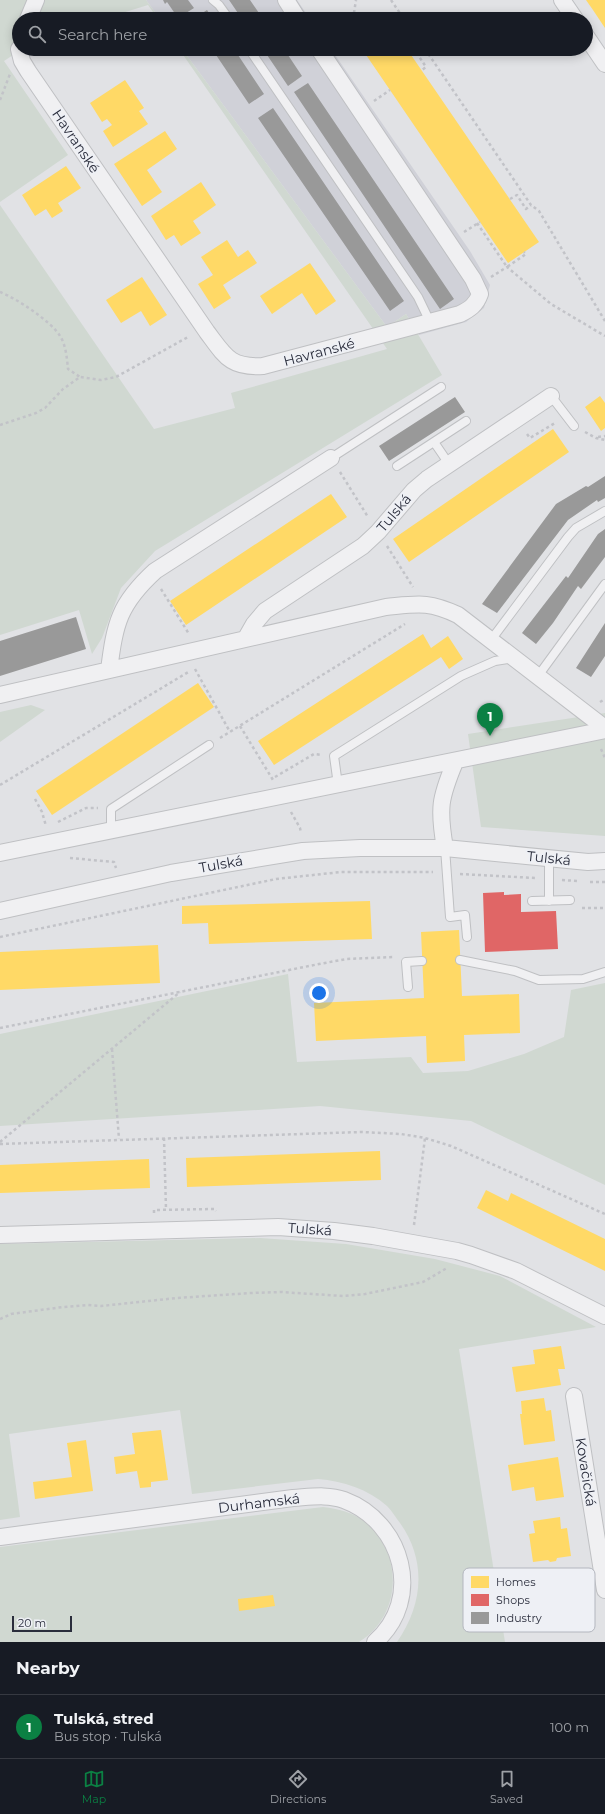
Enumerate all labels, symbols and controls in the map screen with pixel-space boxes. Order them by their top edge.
search box [12,12,593,56]
icon: search [26,23,48,45]
text: Search here [58,25,147,44]
street label: Havranské [48,106,104,176]
street label: Havranské [281,334,357,370]
street label: Tulská [373,490,415,536]
pin: 1 [477,703,503,736]
street label: Tulská [526,847,572,869]
street label: Tulská [198,851,244,877]
your location [309,983,329,1003]
street label: Tulská [287,1218,333,1240]
street label: Kovačická [572,1436,600,1508]
street label: Durhamská [217,1489,301,1517]
legend [463,1568,595,1632]
text: Homes [496,1575,536,1589]
text: Shops [496,1593,531,1607]
text: Industry [496,1611,542,1625]
scale bar [12,1614,72,1633]
text: 20 m [18,1616,46,1630]
text: Nearby [16,1658,80,1678]
text: Tulská, stred [54,1709,154,1728]
text: 1 [26,1719,32,1735]
text: 100 m [550,1719,589,1735]
text: Bus stop · Tulská [54,1728,162,1744]
tab: Map [82,1768,106,1806]
tab: Directions [270,1768,326,1806]
tab: Saved [490,1768,523,1806]

